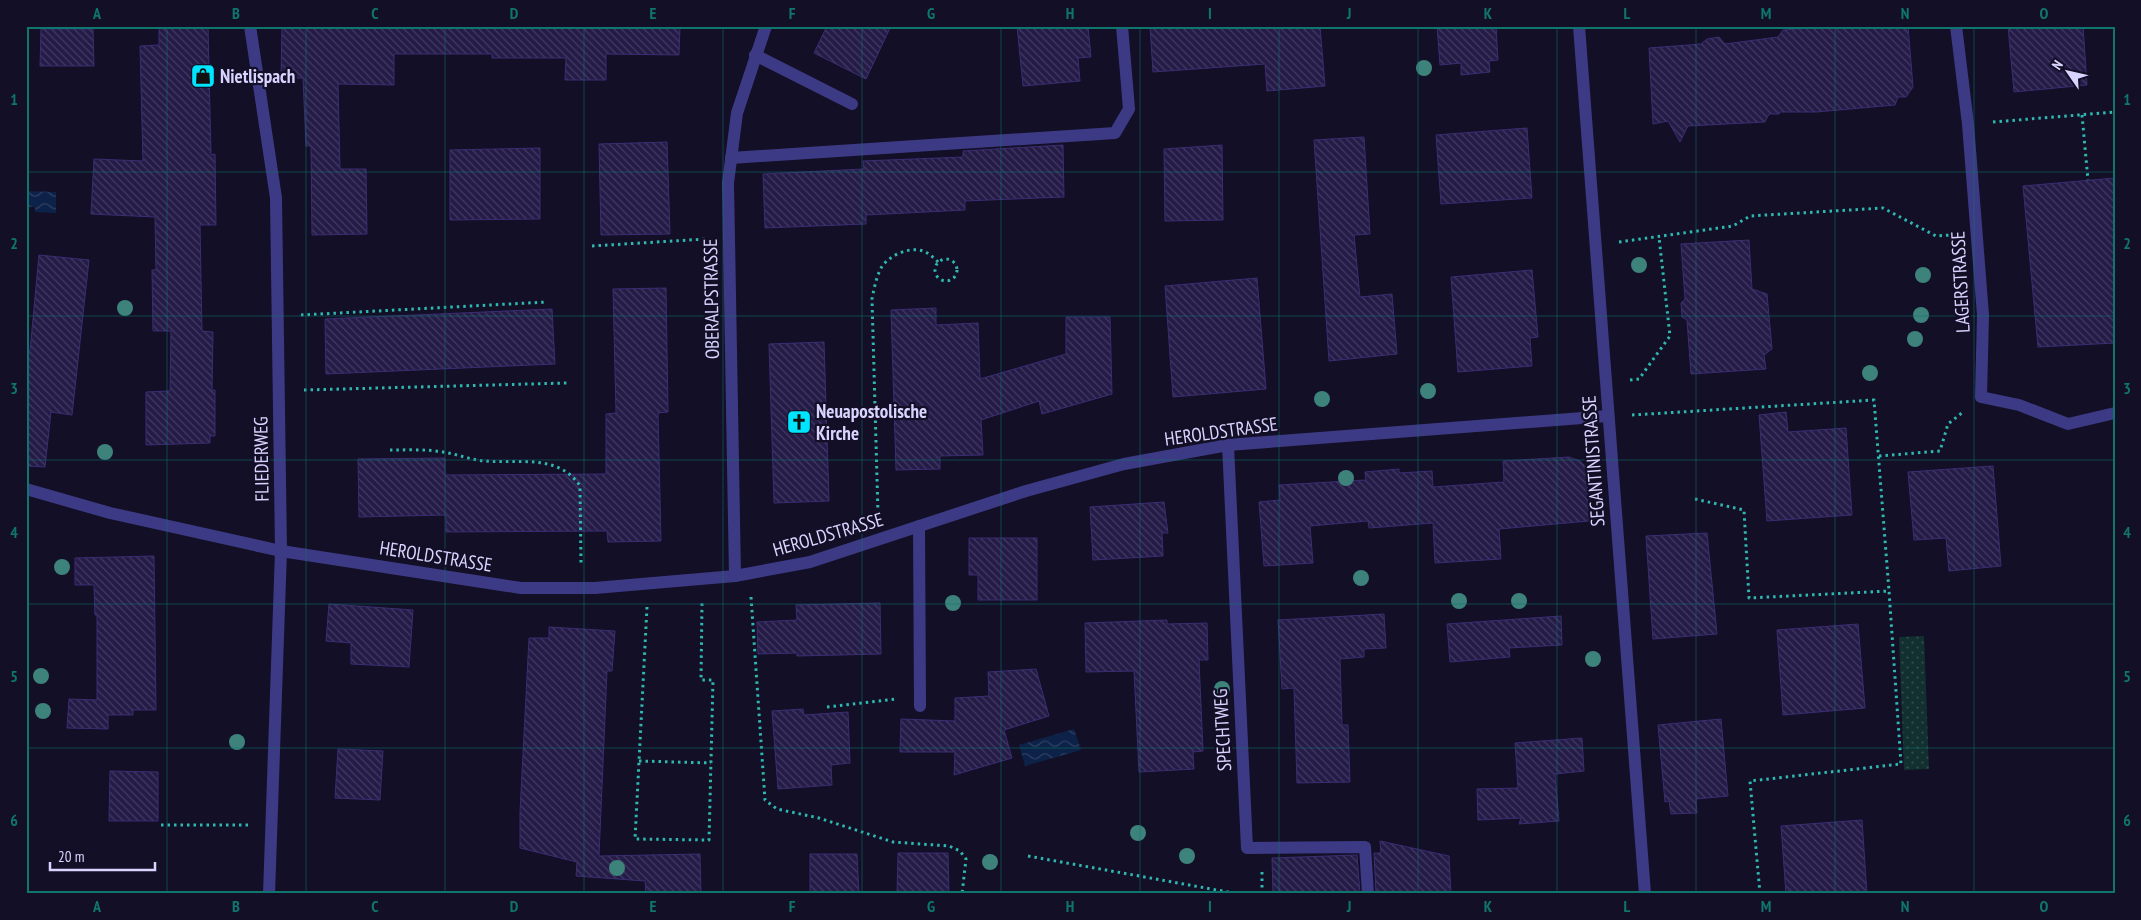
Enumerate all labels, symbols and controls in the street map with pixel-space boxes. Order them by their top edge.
text: A [92,3,102,23]
text: B [232,3,240,23]
text: C [371,3,379,23]
text: D [510,3,519,23]
text: E [650,3,657,23]
text: F [789,3,796,23]
text: G [927,3,935,23]
text: H [1066,3,1074,23]
text: I [1208,3,1212,23]
text: J [1346,3,1351,23]
text: K [1484,3,1493,23]
text: L [1624,3,1631,23]
text: M [1761,3,1771,23]
text: N [1901,3,1909,23]
text: O [2040,3,2049,23]
north arrow [2044,48,2094,98]
text: N [2048,57,2067,73]
shop icon: Nietlispach [190,63,216,89]
place label: Nietlispach [220,64,295,88]
text: 1 [10,89,18,109]
text: 1 [2123,89,2131,109]
street label: LAGERSTRASSE [1945,230,1975,334]
text: 2 [10,233,18,253]
text: 2 [2123,233,2131,253]
street label: OBERALPSTRASSE [698,239,724,359]
text: 3 [10,378,18,398]
text: 3 [2123,378,2131,398]
street label: SEGANTINISTRASSE [1576,395,1610,527]
place label: Neuapostolische Kirche [816,399,927,445]
church icon: Neuapostolische Kirche [786,409,812,435]
street label: HEROLDSTRASSE [1163,411,1279,451]
street label: FLIEDERWEG [248,416,274,502]
street label: HEROLDSTRASSE [770,507,886,561]
text: 4 [10,522,18,542]
text: 4 [2123,522,2131,542]
street label: HEROLDSTRASSE [378,535,494,577]
text: 5 [10,666,18,686]
text: 5 [2123,666,2131,686]
street label: SPECHTWEG [1208,688,1236,772]
text: 6 [10,810,18,830]
text: 6 [2123,810,2131,830]
scale bar [50,840,155,872]
text: 20 m [58,847,84,866]
text: A [92,896,102,916]
text: B [232,896,240,916]
text: C [371,896,379,916]
text: D [510,896,519,916]
text: E [650,896,657,916]
text: F [789,896,796,916]
text: G [927,896,935,916]
text: H [1066,896,1074,916]
text: I [1208,896,1212,916]
text: J [1346,896,1351,916]
text: K [1484,896,1493,916]
text: L [1624,896,1631,916]
text: M [1761,896,1771,916]
text: N [1901,896,1909,916]
text: O [2040,896,2049,916]

